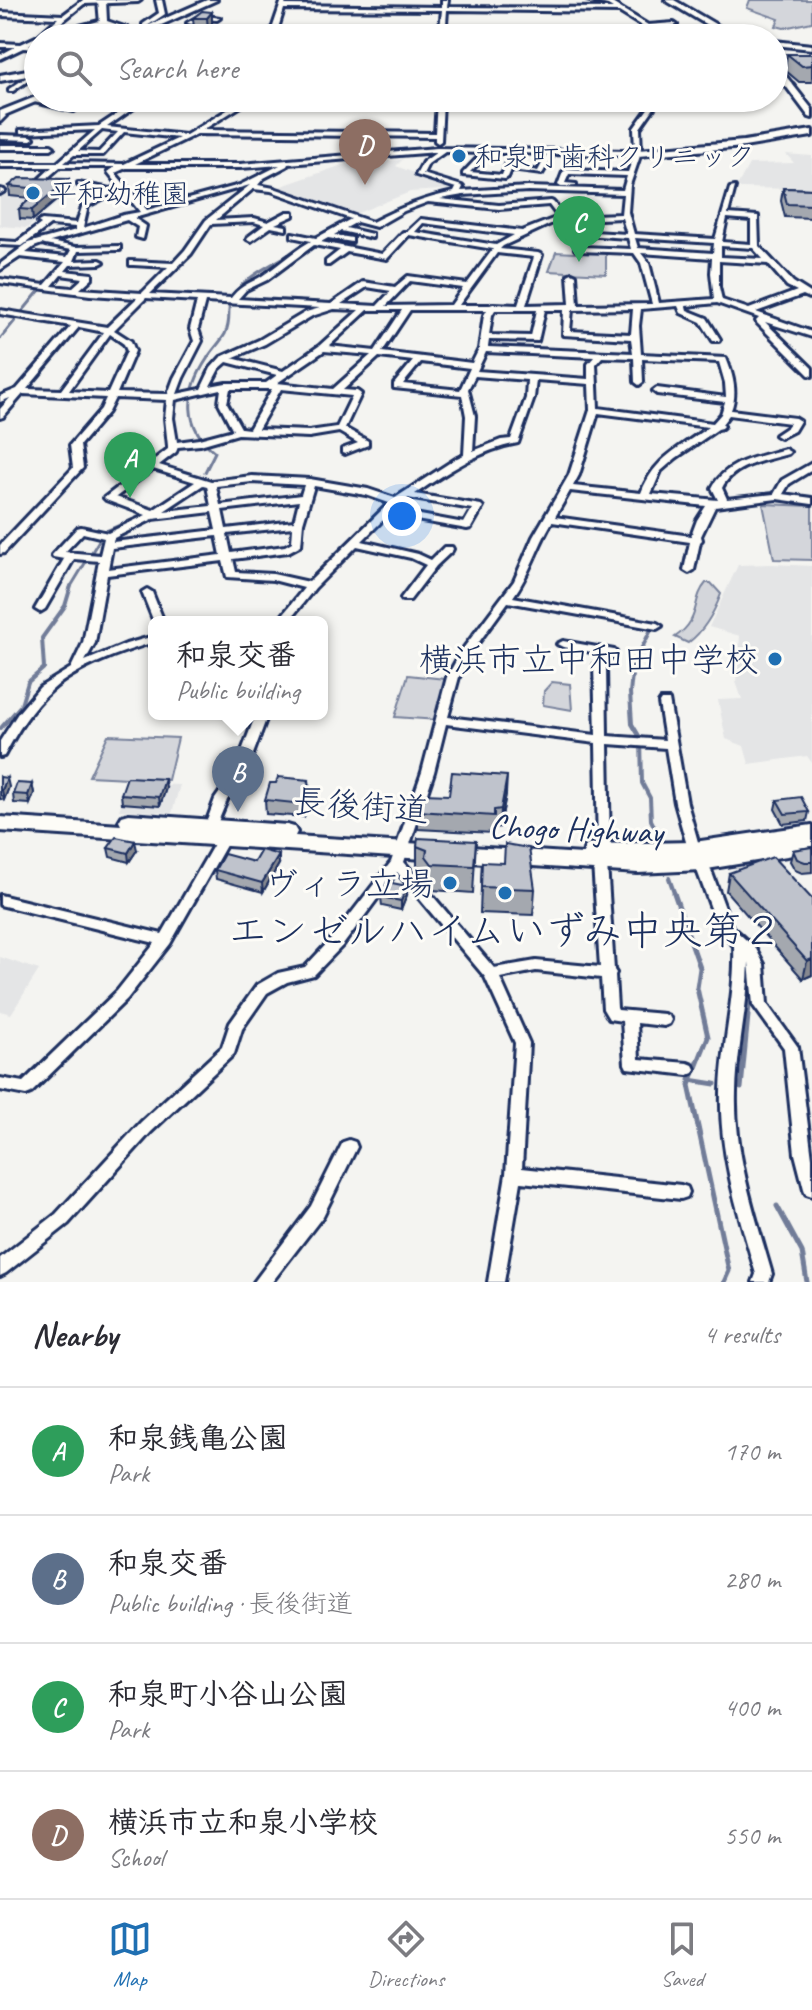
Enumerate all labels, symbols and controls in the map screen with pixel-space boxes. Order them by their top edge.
search box [24,24,788,112]
icon: search [52,46,96,90]
text: Search here [116,49,238,87]
pin: D [339,119,391,185]
place label: 和泉町歯科クリニック [475,139,755,174]
marker: 和泉町歯科クリニック [450,147,468,165]
place label: 平和幼稚園 [49,176,189,211]
marker: 平和幼稚園 [24,184,42,202]
pin: C [553,196,605,262]
pin: A [104,432,156,498]
your location [382,496,422,536]
popup [148,616,328,720]
text: 和泉交番 [176,636,296,674]
place label: 横浜市立中和田中学校 [419,638,759,681]
marker: 横浜市立中和田中学校 [766,650,784,668]
text: Public building [176,674,300,707]
pin: B [212,746,264,812]
street label: 長後街道 [292,779,430,832]
street label: Chogo Highway [489,804,667,853]
place label: ヴィラ立場 [264,862,434,905]
marker: ヴィラ立場 [441,874,459,892]
marker: エンゼルハイムいずみ中央第２ [496,884,514,902]
place label: エンゼルハイムいずみ中央第２ [227,906,783,956]
text: Nearby [32,1313,118,1356]
text: 4 results [704,1318,780,1351]
text: 和泉銭亀公園 [108,1419,288,1457]
text: A [51,1435,65,1468]
text: 170 m [724,1435,780,1468]
text: Park [108,1457,149,1490]
text: 和泉交番 [108,1544,228,1582]
text: B [51,1563,65,1596]
text: 280 m [724,1563,780,1596]
text: Public building · 長後街道 [108,1587,353,1620]
text: 和泉町小谷山公園 [108,1675,348,1713]
text: C [52,1691,64,1724]
text: 400 m [724,1691,780,1724]
text: Park [108,1713,149,1746]
text: 横浜市立和泉小学校 [108,1803,378,1841]
text: D [50,1819,66,1852]
text: 550 m [724,1819,780,1852]
text: School [108,1841,164,1874]
tab: Map [108,1917,152,1993]
tab: Directions [368,1917,444,1993]
tab: Saved [660,1917,704,1993]

